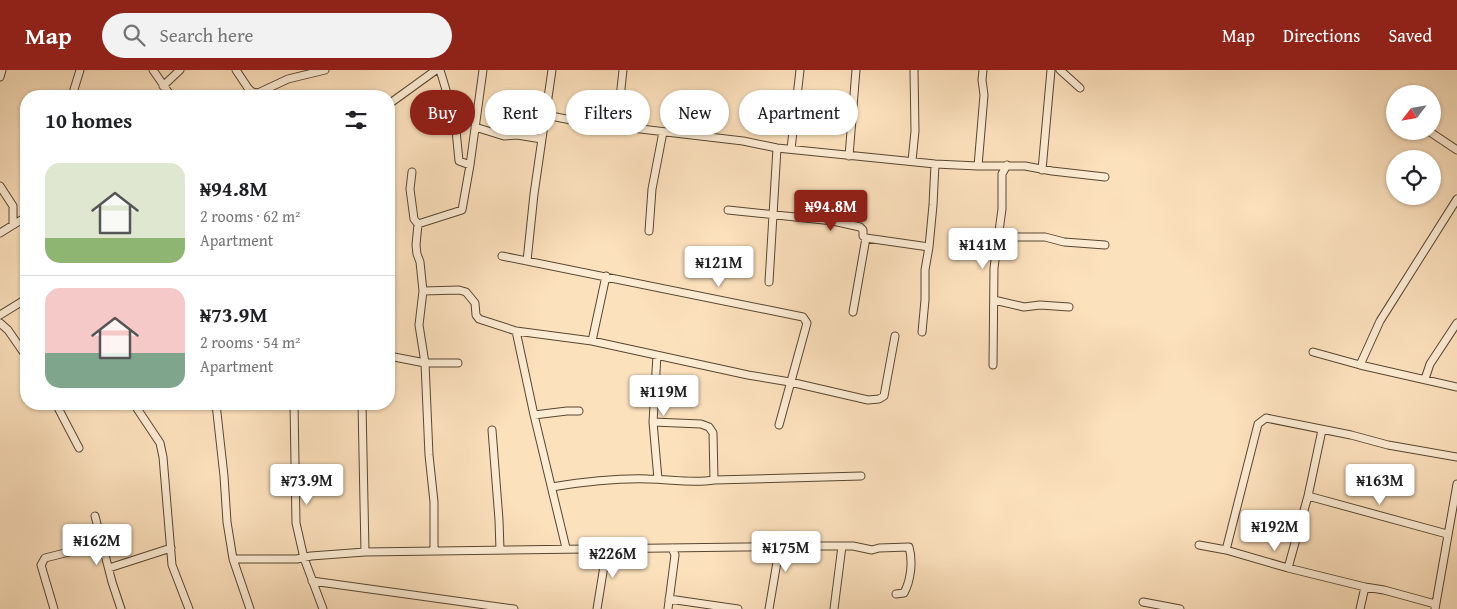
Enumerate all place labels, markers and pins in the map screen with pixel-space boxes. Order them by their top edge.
pin: ₦94.8M [790,190,872,232]
pin: ₦141M [948,228,1018,270]
pin: ₦121M [684,246,754,288]
pin: ₦119M [629,374,699,417]
pin: ₦73.9M [266,464,348,506]
pin: ₦163M [1345,464,1415,506]
pin: ₦192M [1240,510,1310,552]
pin: ₦162M [62,524,132,566]
pin: ₦175M [751,530,821,573]
pin: ₦226M [578,536,648,579]

